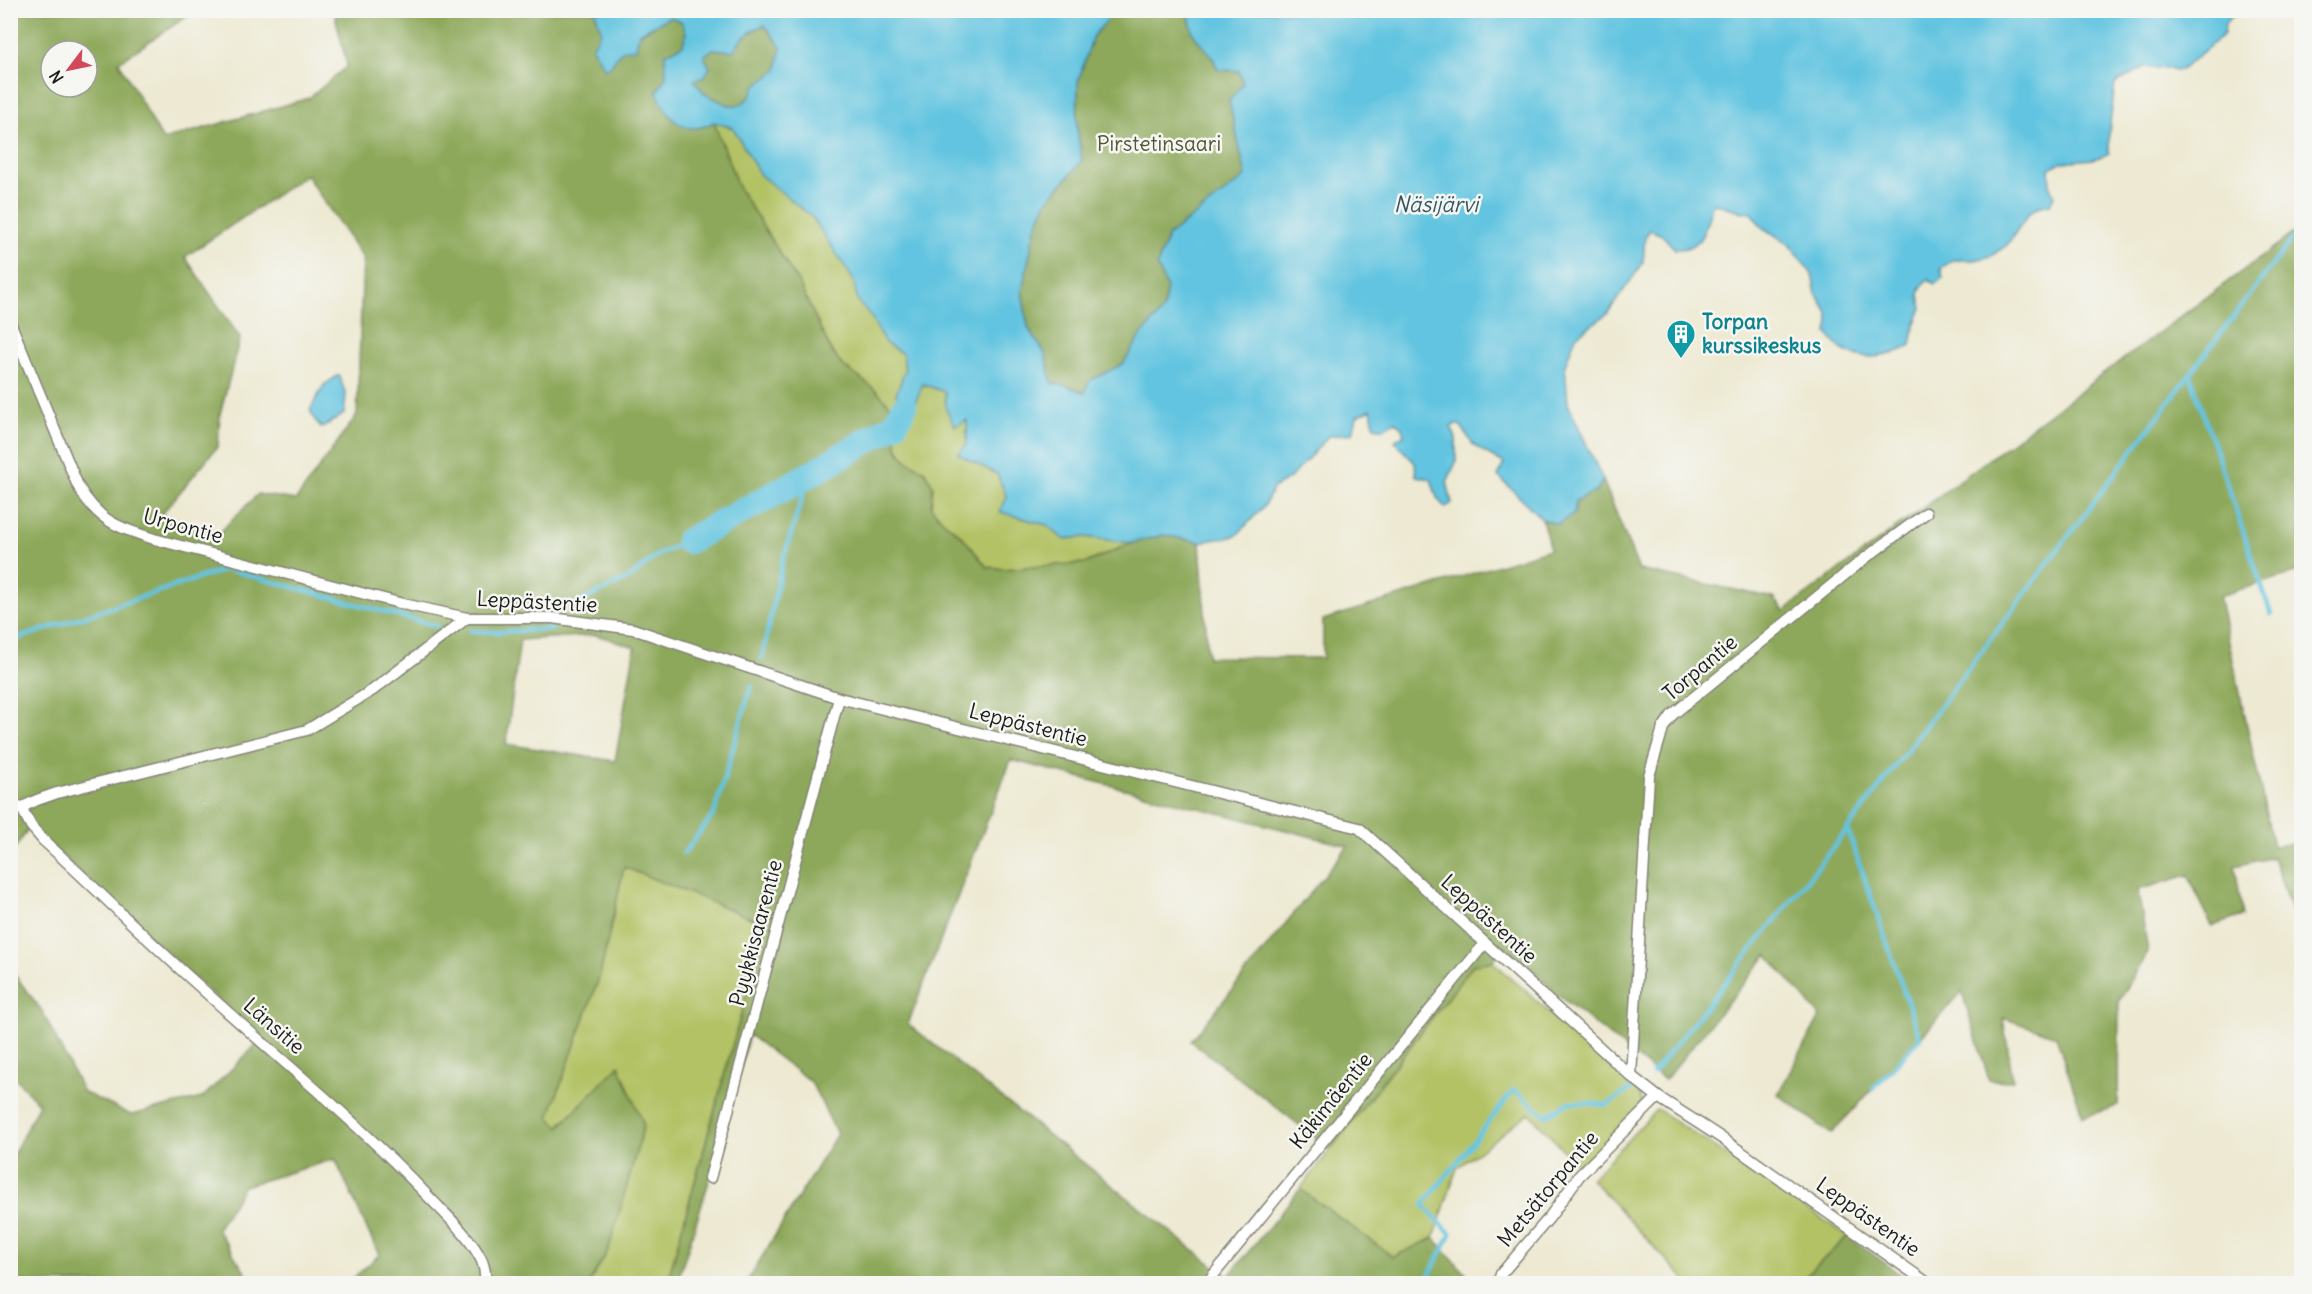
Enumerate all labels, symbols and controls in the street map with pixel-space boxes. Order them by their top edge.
north arrow [39,39,99,99]
text: N [45,67,68,87]
park label: Pirstetinsaari [1097,130,1221,157]
water label: Näsijärvi [1394,190,1481,218]
place label: Torpan kurssikeskus [1702,308,1822,359]
building icon: Torpan kurssikeskus [1665,318,1697,360]
street label: Urpontie [140,502,226,549]
street label: Leppästentie [476,585,598,618]
street label: Torpantie [1657,629,1742,707]
street label: Leppästentie [966,697,1090,752]
street label: Pyykkisaarentie [723,857,788,1009]
street label: Leppästentie [1435,868,1543,969]
street label: Länsitie [238,992,311,1060]
street label: Käkimäentie [1283,1047,1378,1155]
street label: Metsätorpantie [1491,1125,1604,1252]
street label: Leppästentie [1811,1171,1926,1262]

